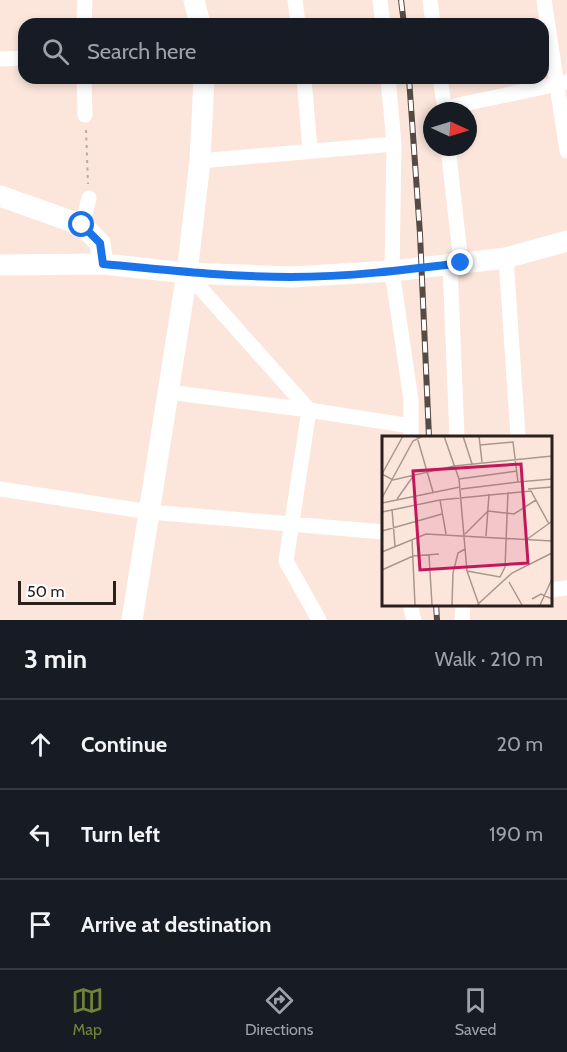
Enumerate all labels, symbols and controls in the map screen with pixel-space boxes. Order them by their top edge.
search box [18,18,549,84]
icon: search [39,35,72,68]
text: Search here [87,38,196,65]
north arrow [423,102,477,156]
route start [68,211,94,237]
route end [447,249,473,275]
inset map [382,436,552,605]
scale bar [18,578,116,606]
text: 50 m [27,582,64,601]
text: 3 min [24,643,87,675]
text: Walk · 210 m [435,647,543,671]
icon: ahead [24,728,57,761]
text: Continue [81,731,167,758]
text: 20 m [497,732,543,756]
icon: left [24,818,57,851]
text: Turn left [81,821,160,848]
text: 190 m [489,822,543,846]
icon: arrive [24,908,57,941]
text: Arrive at destination [81,911,271,938]
tab: Map [71,984,104,1039]
tab: Directions [245,984,313,1039]
tab: Saved [455,984,496,1039]

